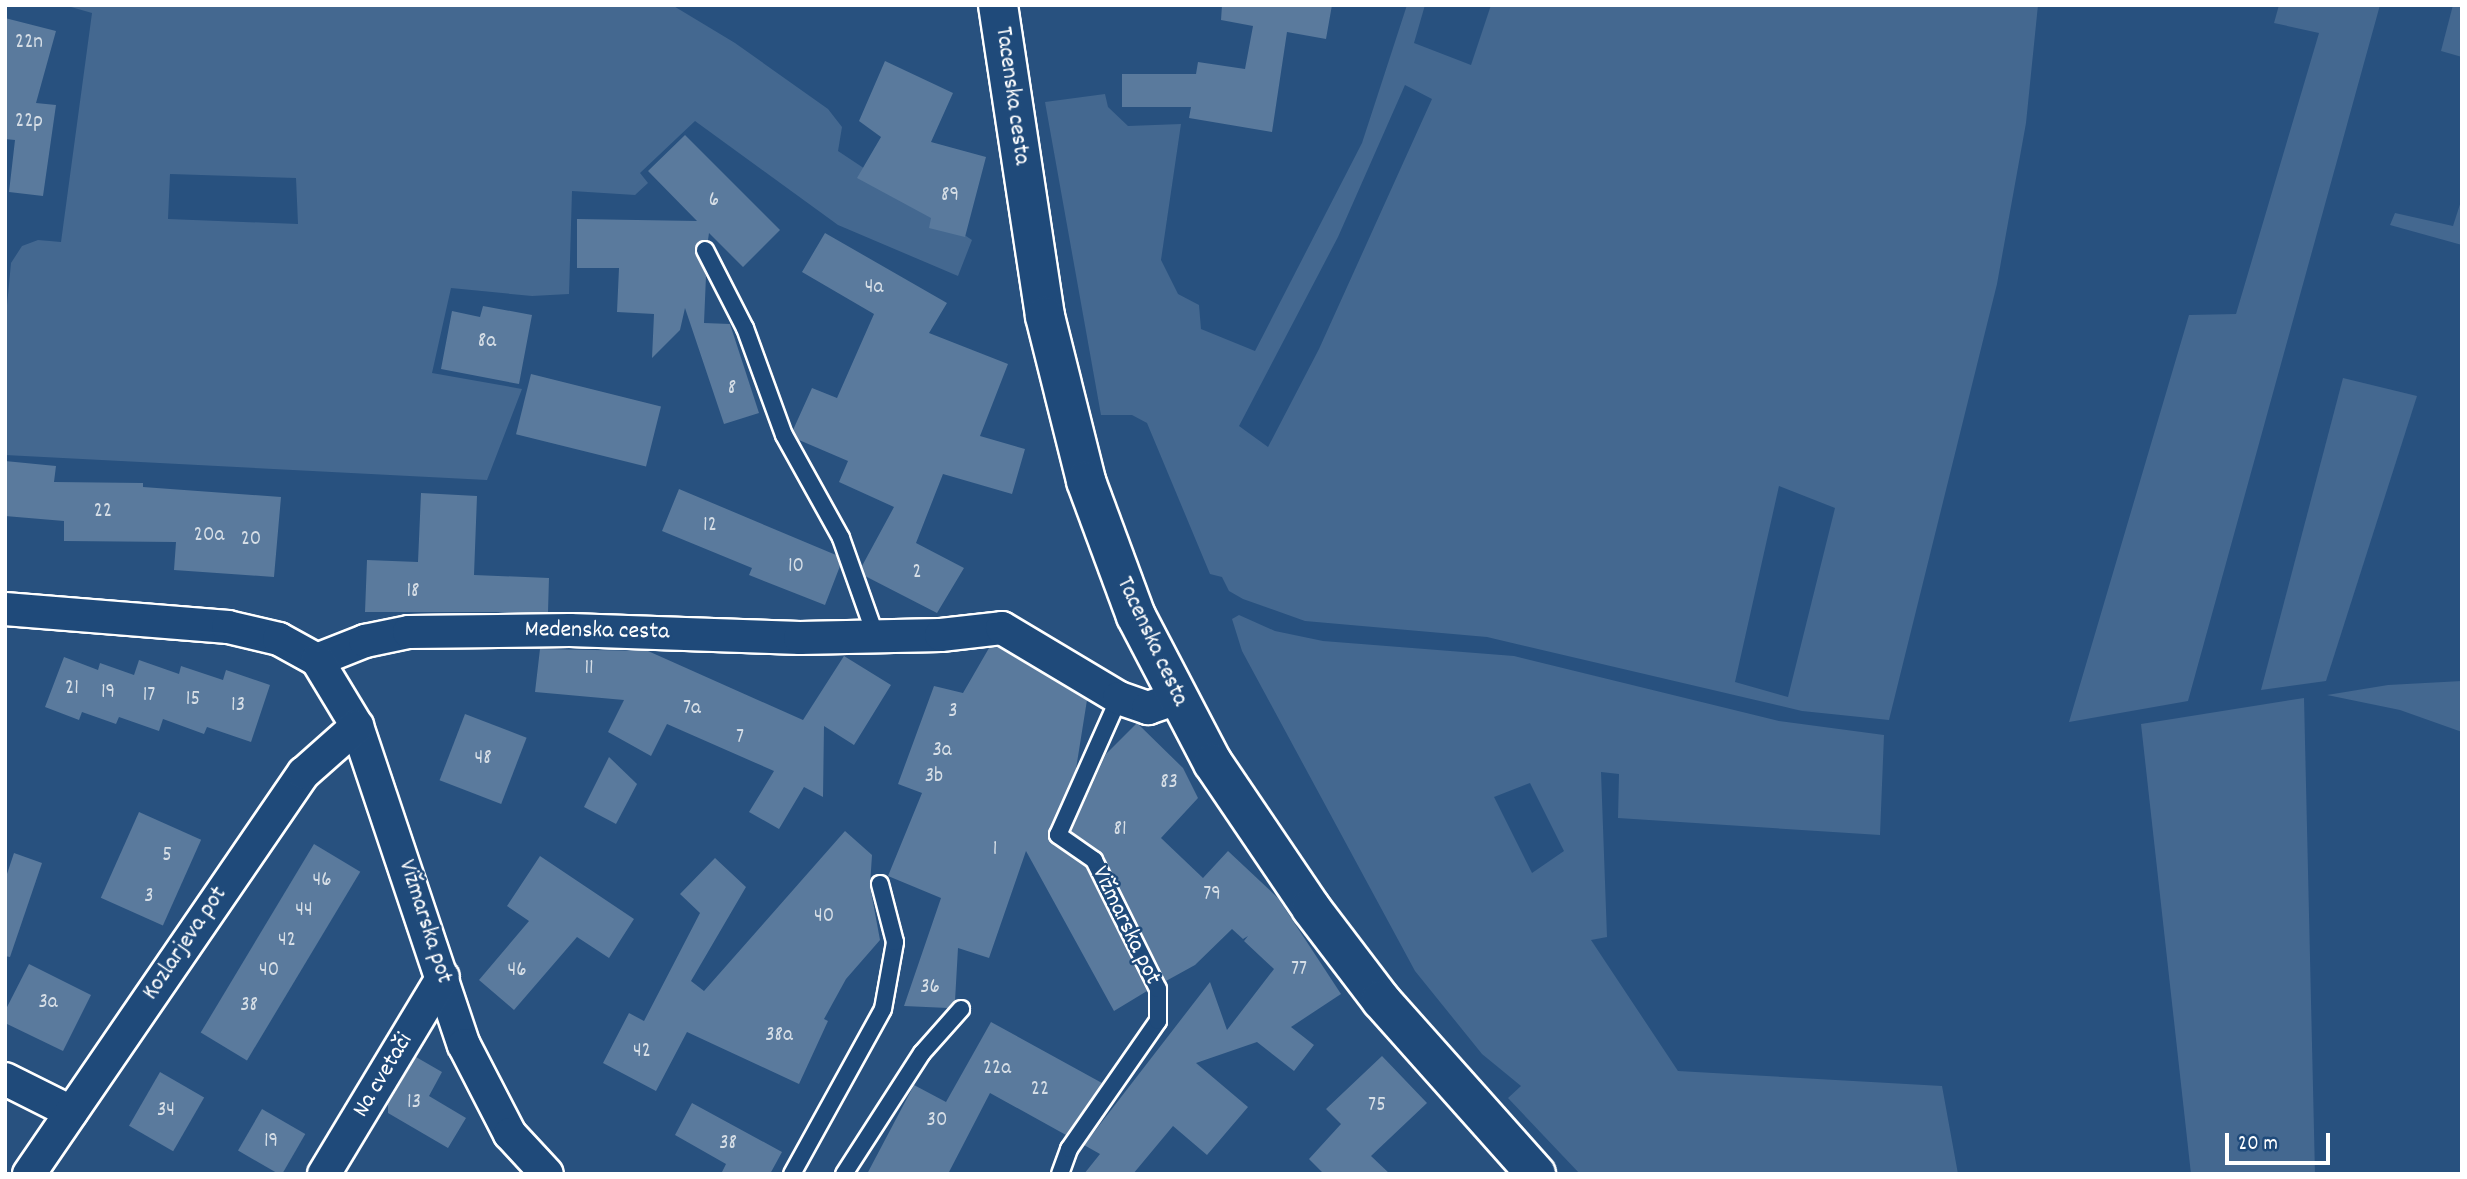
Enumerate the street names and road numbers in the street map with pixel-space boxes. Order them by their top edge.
street label: Tacenska cesta [987,25,1035,167]
street label: Tacenska cesta [1109,573,1193,711]
street label: Medenska cesta [524,616,670,648]
street label: Vižmarska pot [390,857,458,987]
street label: Vižmarska pot [1084,862,1166,990]
street label: Kozlarjeva pot [137,882,235,1006]
street label: Na cvetači [348,1029,420,1123]

